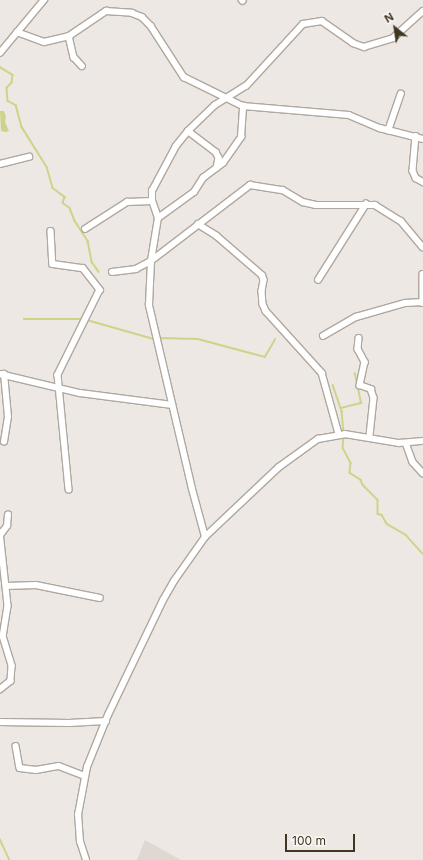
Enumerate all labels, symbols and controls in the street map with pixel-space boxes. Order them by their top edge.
north arrow [375,8,415,48]
text: N [382,9,396,26]
scale bar [287,826,357,852]
text: 100 m [292,833,326,848]

